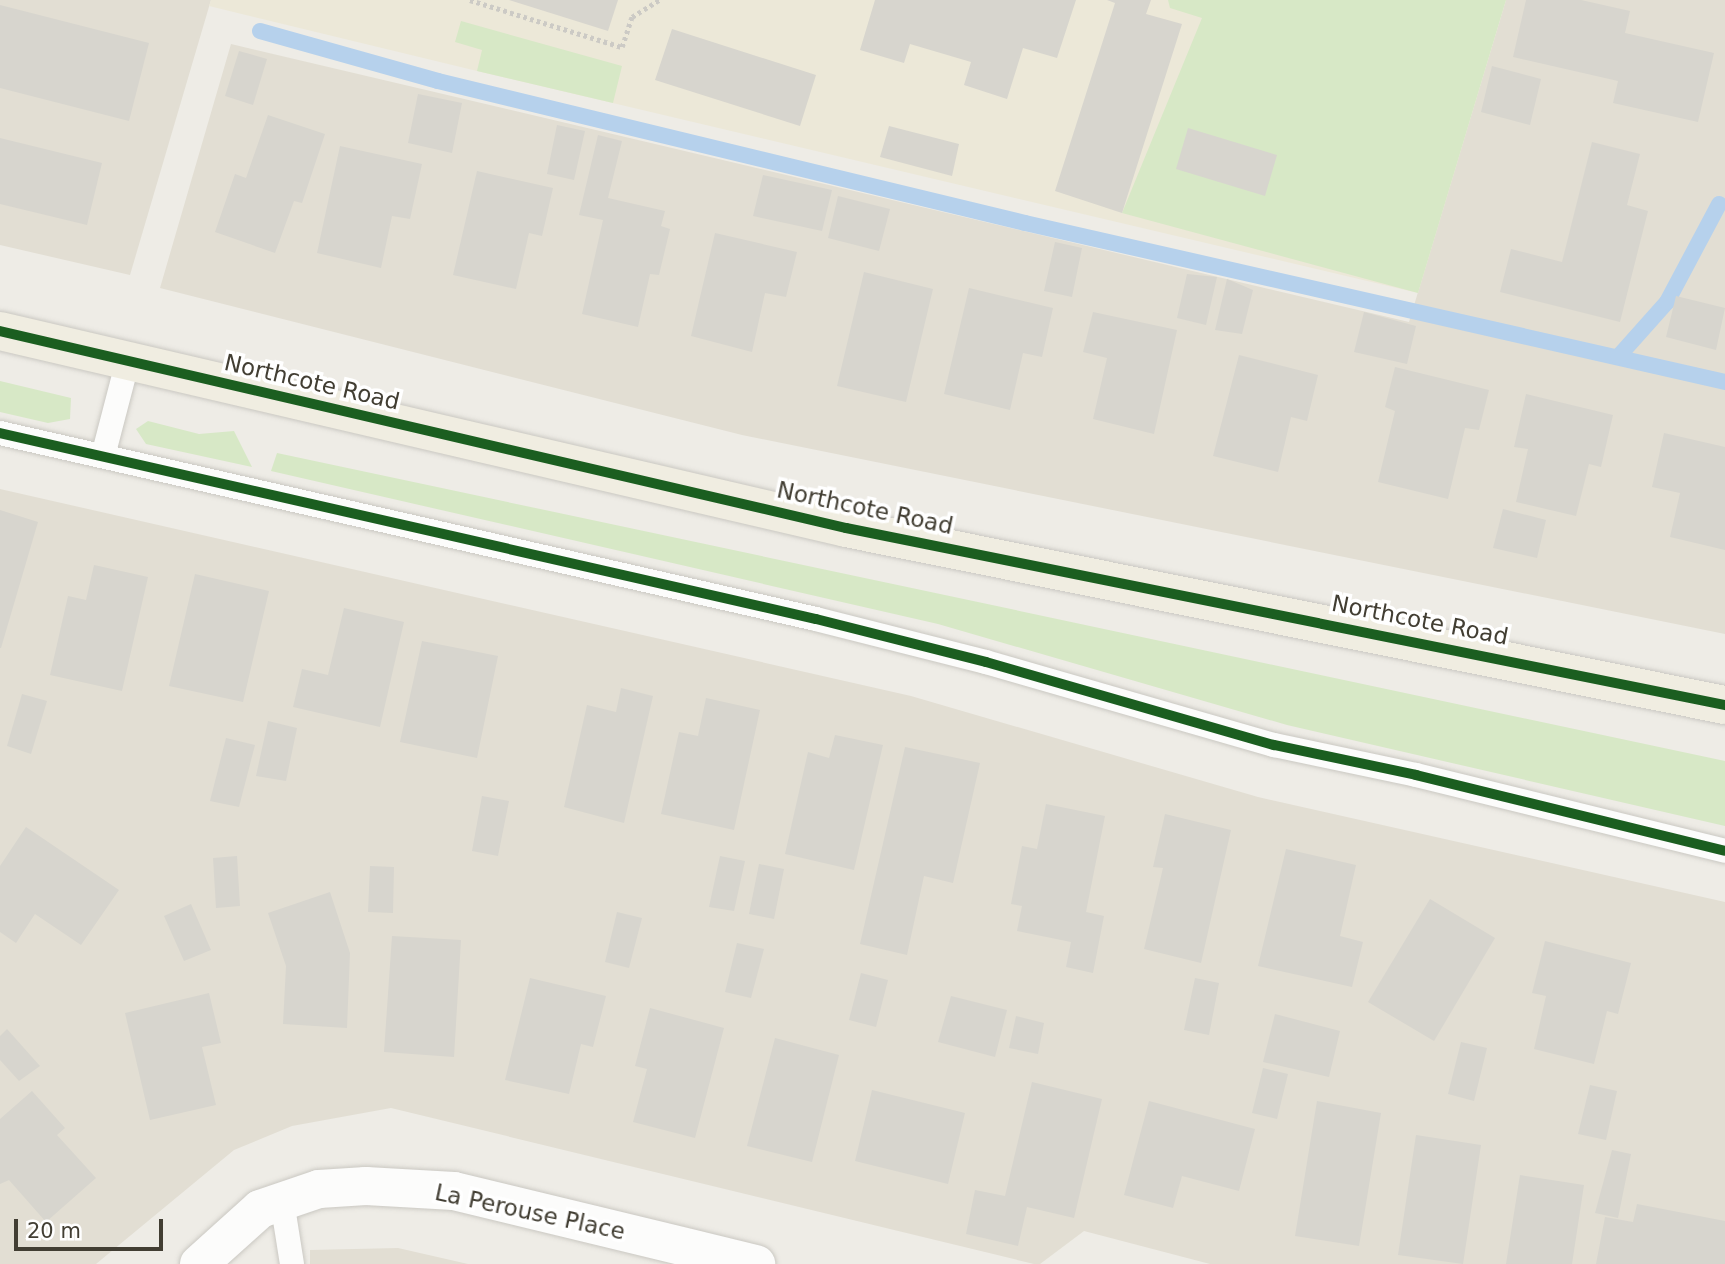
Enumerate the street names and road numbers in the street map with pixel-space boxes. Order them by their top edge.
street label: Northcote Road [222,348,402,416]
street label: Northcote Road [774,476,956,540]
street label: Northcote Road [1329,589,1511,651]
street label: La Perouse Place [432,1178,628,1246]

